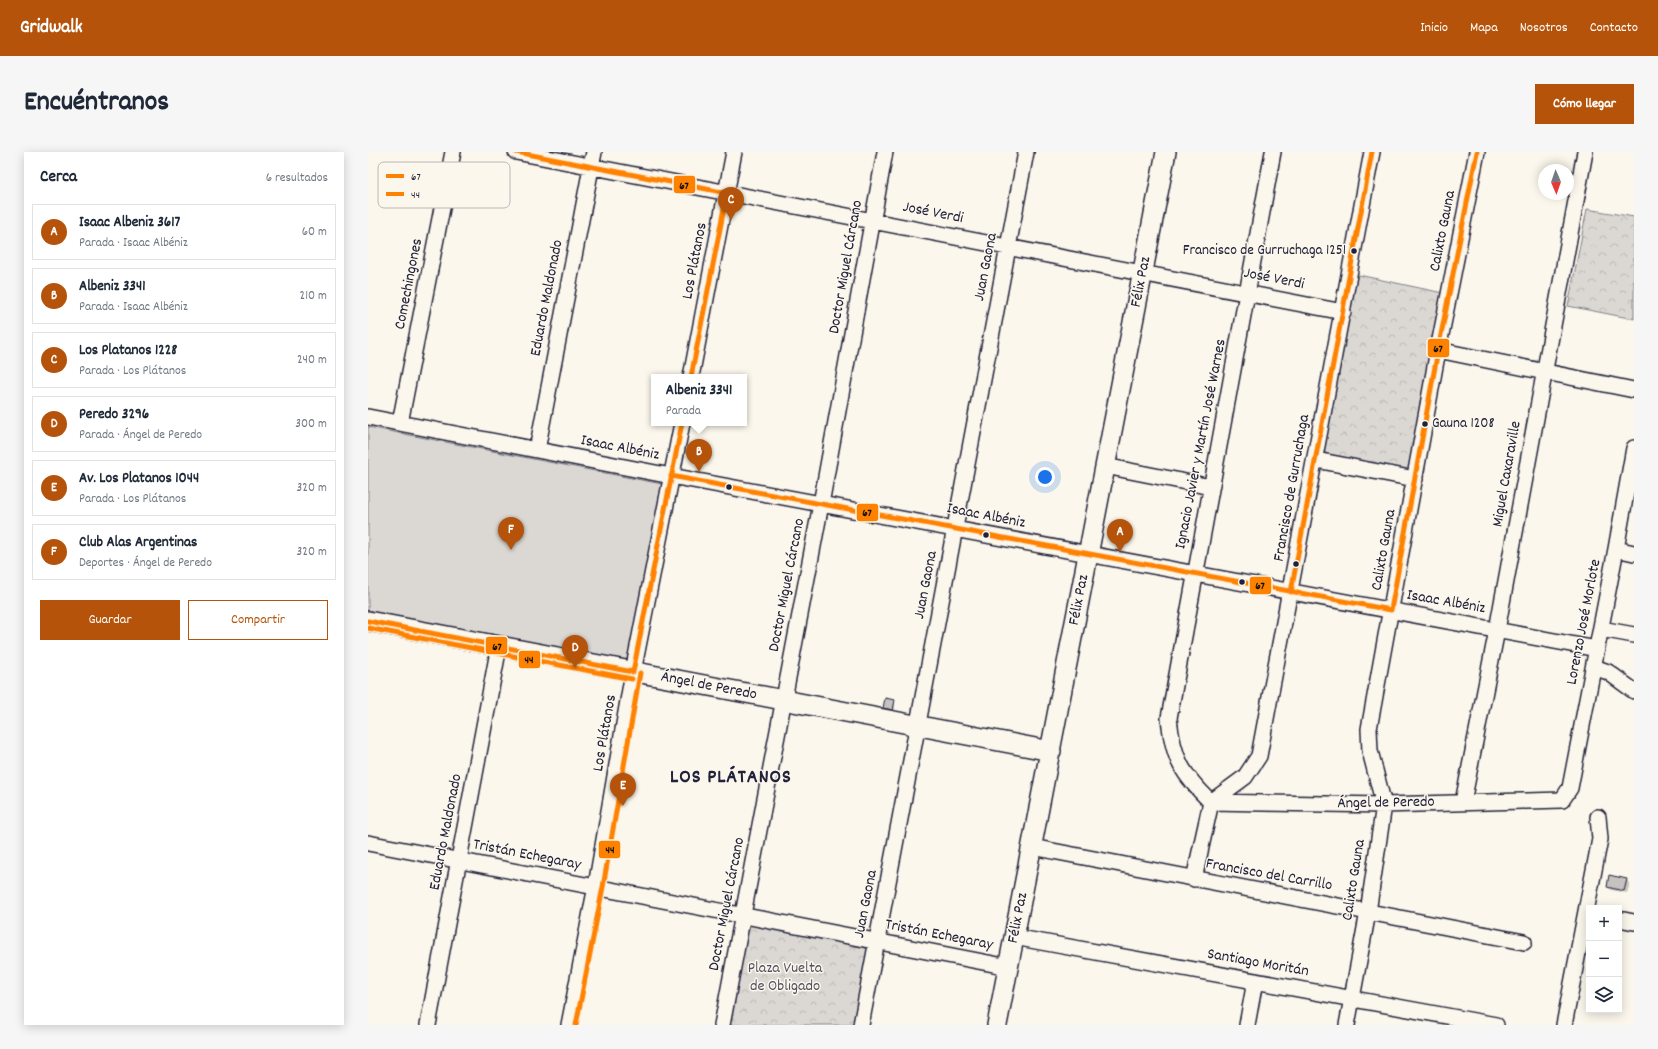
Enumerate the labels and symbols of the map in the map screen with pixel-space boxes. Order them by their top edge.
legend [378,162,510,208]
north arrow [1538,164,1574,200]
text: 67 [411,170,421,186]
line badge: 67 [673,175,696,194]
text: 67 [679,179,690,195]
pin: C [718,187,744,220]
text: 44 [411,188,420,204]
street label: Calixto Gauna [1424,188,1462,274]
street label: José Verdi [901,196,965,230]
street label: Doctor Miguel Cárcano [823,198,869,336]
street label: Los Plátanos [676,220,714,301]
street label: Juan Gaona [968,231,1004,303]
street label: Comechingones [389,236,429,332]
street label: Eduardo Maldonado [524,238,570,358]
place label: Francisco de Gurruchaga 1251 [1183,240,1346,262]
marker: Francisco de Gurruchaga 1251 [1349,246,1359,256]
street label: Félix Paz [1125,255,1157,309]
street label: José Verdi [1242,262,1306,296]
street label: Ignacio Javier y Martín José Warnes [1169,337,1233,551]
line badge: 67 [1427,338,1450,358]
text: 67 [1433,342,1444,358]
street label: Francisco de Gurruchaga [1268,412,1316,563]
place label: Gauna 1208 [1432,413,1495,435]
marker: Gauna 1208 [1420,419,1430,429]
street label: Miguel Caxaraville [1486,419,1528,529]
street label: Isaac Albéniz [579,429,661,467]
pin: B [686,439,712,472]
your location [1035,467,1055,487]
unlabelled marker [724,482,734,492]
street label: Isaac Albéniz [945,497,1027,535]
line badge: 67 [856,503,879,522]
text: 67 [862,506,873,522]
street label: Calixto Gauna [1366,507,1403,592]
street label: Doctor Miguel Cárcano [763,516,811,654]
pin: F [498,517,524,550]
pin: A [1107,519,1133,552]
unlabelled marker [981,530,991,540]
street label: Juan Gaona [908,549,944,621]
street label: Lorenzo José Morlote [1561,557,1607,687]
unlabelled marker [1291,559,1301,569]
street label: Félix Paz [1063,573,1095,627]
line badge: 67 [1249,576,1272,595]
unlabelled marker [1237,577,1247,587]
text: 67 [1255,579,1266,595]
street label: Isaac Albéniz [1405,584,1487,620]
pin: D [562,635,588,668]
line badge: 67 [485,636,508,655]
text: 67 [492,640,503,656]
line badge: 44 [518,650,541,669]
text: 44 [524,653,534,669]
street label: Ángel de Peredo [659,665,759,707]
street label: Los Plátanos [587,692,623,773]
district label: LOS PLÁTANOS [670,764,792,792]
street label: Eduardo Maldonado [423,772,469,892]
pin: E [610,773,636,806]
street label: Ángel de Peredo [1337,791,1435,815]
street label: Tristán Echegaray [471,833,583,877]
street label: Doctor Miguel Cárcano [703,835,751,973]
street label: Calixto Gauna [1336,837,1372,922]
line badge: 44 [598,840,621,859]
text: 44 [605,843,615,859]
street label: Francisco del Carrillo [1204,853,1334,897]
street label: Juan Gaona [848,868,884,940]
street label: Félix Paz [1002,891,1034,945]
street label: Tristán Echegaray [883,913,995,957]
street label: Santiago Moritán [1205,943,1311,983]
park label: Plaza Vuelta de Obligado [748,957,823,998]

